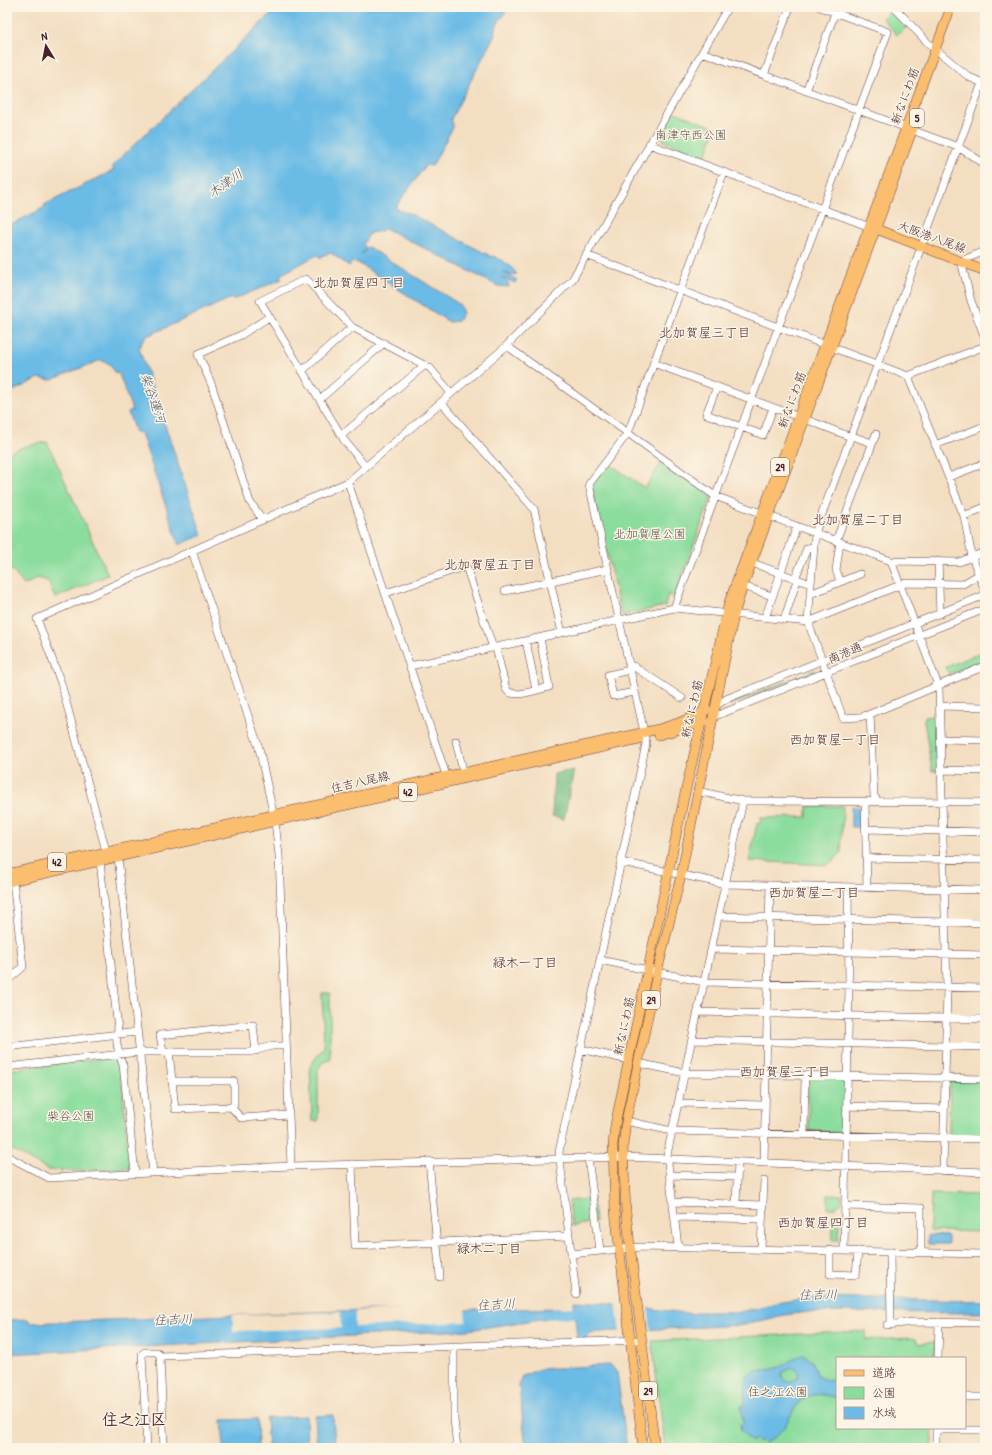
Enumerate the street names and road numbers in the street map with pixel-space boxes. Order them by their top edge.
street label: 新なにわ筋 [886,65,923,127]
road number: 5 [910,109,924,127]
street label: 大阪港八尾線 [895,216,969,257]
street label: 新なにわ筋 [773,369,810,431]
road number: 29 [771,458,789,476]
street label: 南港通 [825,638,865,667]
street label: 新なにわ筋 [676,678,707,740]
street label: 住吉八尾線 [329,766,391,797]
road number: 42 [399,783,417,801]
road number: 42 [48,853,66,871]
road number: 29 [642,991,660,1009]
street label: 新なにわ筋 [609,995,638,1057]
road number: 29 [639,1382,657,1400]

